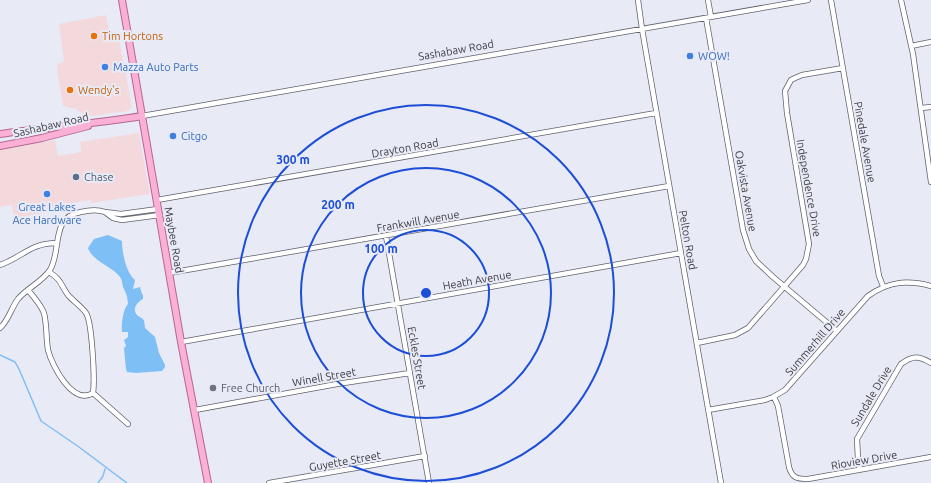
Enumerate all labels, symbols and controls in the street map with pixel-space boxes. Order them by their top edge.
place label: Tim Hortons [102,30,163,42]
marker: Tim Hortons [89,31,99,41]
street label: Sashabaw Road [417,37,495,63]
place label: WOW! [698,50,730,62]
marker: WOW! [685,51,695,61]
place label: Mazza Auto Parts [113,61,199,73]
marker: Mazza Auto Parts [100,62,110,72]
place label: Wendy's [78,84,120,96]
marker: Wendy's [65,85,75,95]
street label: Pinedale Avenue [852,100,878,184]
street label: Sashabaw Road [12,111,90,139]
place label: Citgo [181,130,207,142]
marker: Citgo [168,131,178,141]
street label: Drayton Road [371,136,439,160]
street label: Independence Drive [795,138,823,238]
street label: Oakvista Avenue [733,150,759,232]
text: 300 m [276,153,310,166]
place label: Chase [84,171,114,183]
marker: Chase [71,172,81,182]
marker: Great Lakes Ace Hardware [42,189,52,199]
text: 200 m [321,198,355,211]
place label: Great Lakes Ace Hardware [12,201,82,226]
street label: Maybee Road [162,206,186,274]
street label: Frankwill Avenue [376,208,460,234]
street label: Pelton Road [677,209,699,271]
text: 100 m [364,242,398,255]
street label: Heath Avenue [442,268,512,292]
centre of rings [419,286,433,300]
street label: Summerhill Drive [783,306,847,378]
street label: Eckles Street [406,326,429,391]
street label: Sundale Drive [848,364,894,428]
street label: Winell Street [291,365,357,389]
place label: Free Church [221,382,280,394]
marker: Free Church [208,383,218,393]
street label: Rioview Drive [830,448,898,472]
street label: Guyette Street [308,449,383,473]

